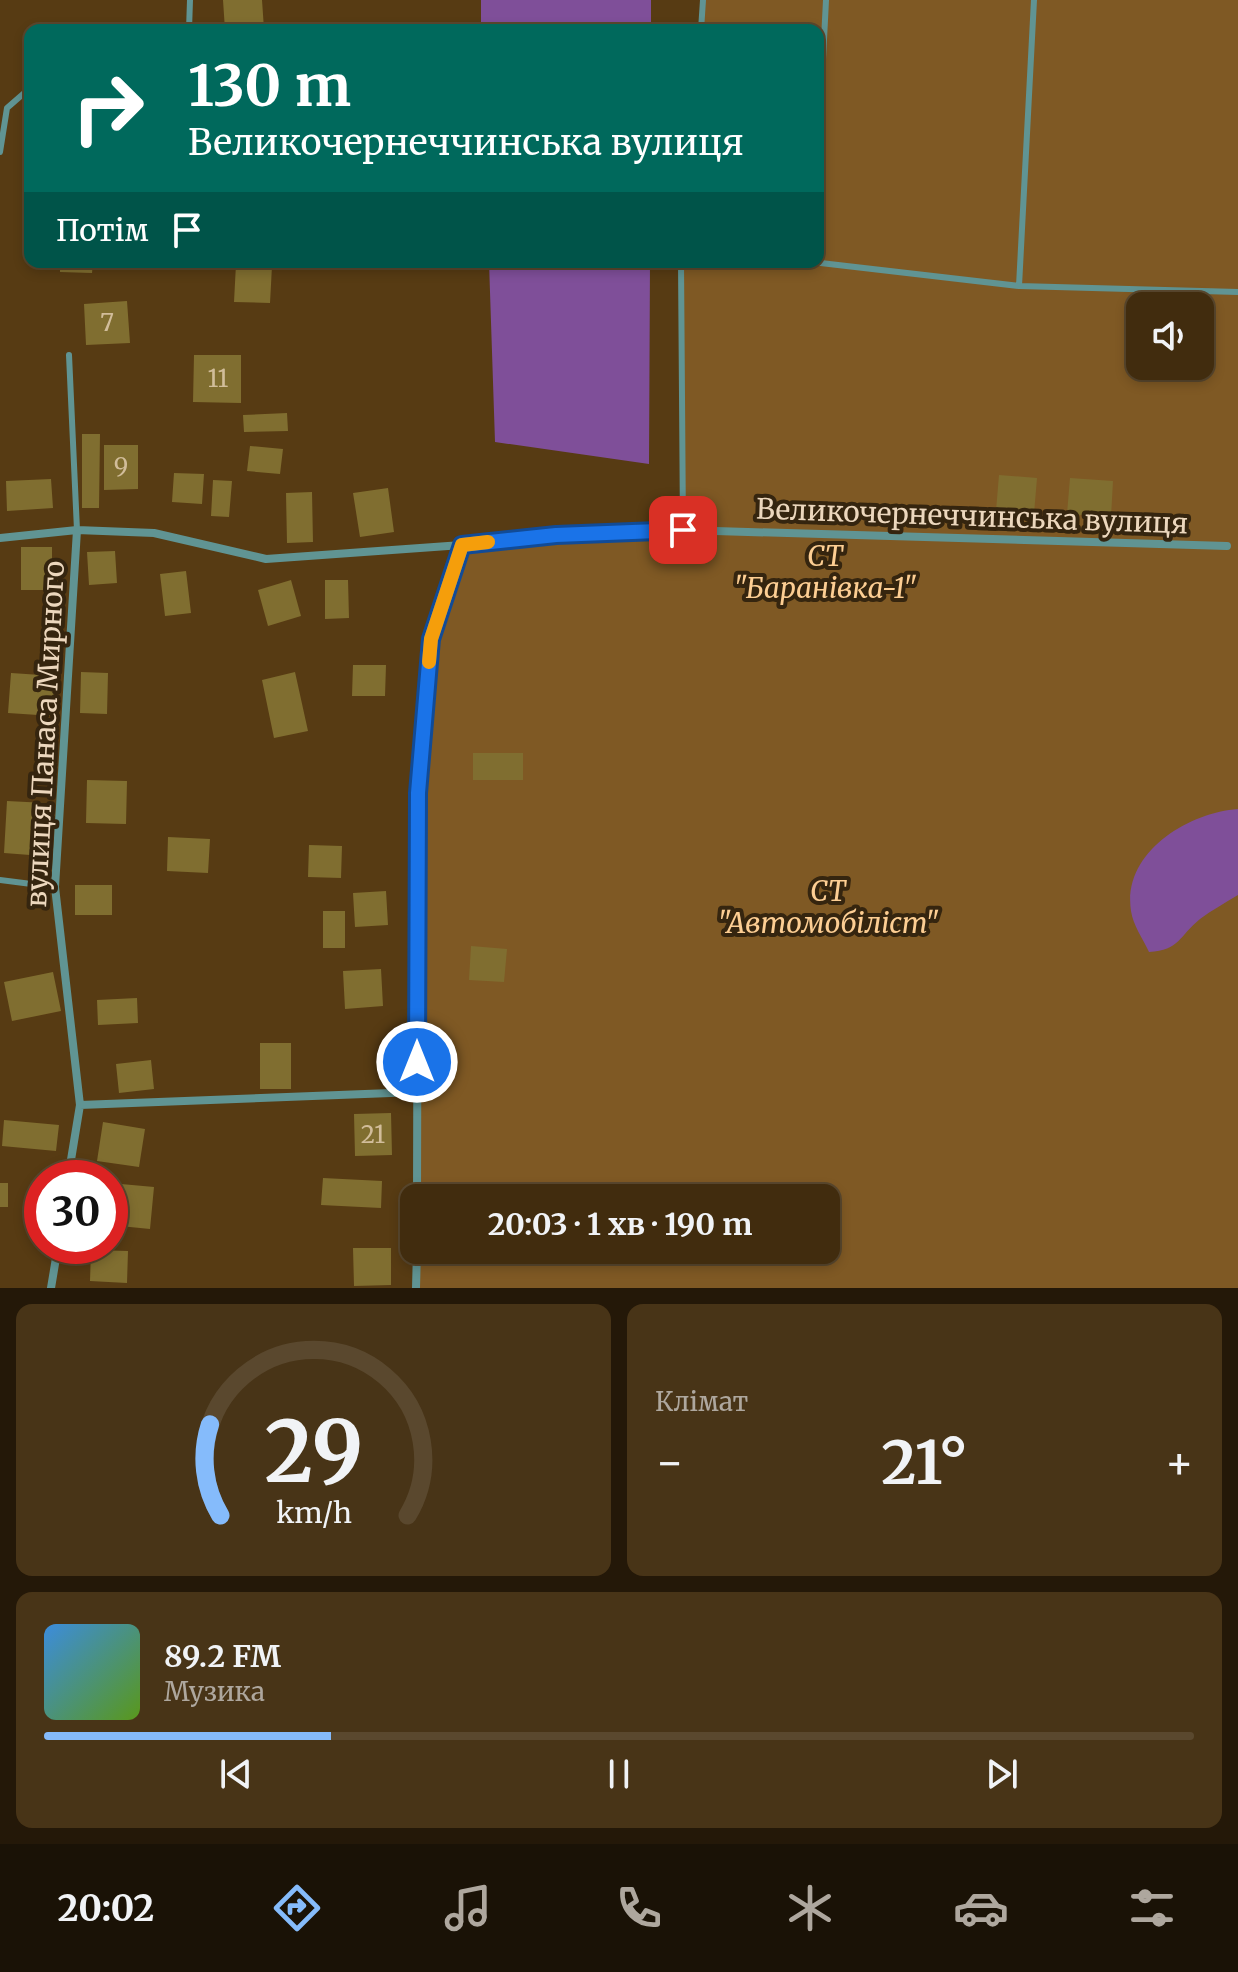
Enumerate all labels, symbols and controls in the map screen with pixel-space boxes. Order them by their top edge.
text: 130 m [188,51,351,121]
icon: right [56,56,160,160]
text: Великочернеччинська вулиця [188,120,744,165]
icon: arrive [165,208,209,252]
text: Потім [56,211,149,249]
map controls [1126,292,1214,380]
button: sound [1126,292,1214,380]
house number: 7 [100,307,114,338]
house number: 11 [208,363,229,394]
house number: 9 [114,451,128,482]
street label: Великочернеччинська вулиця [755,490,1189,542]
pin [649,496,717,564]
icon: arrive [661,508,705,552]
park label: СТ "Баранівка-1" [733,538,917,606]
street label: вулиця Панаса Мирного [18,560,72,908]
park label: СТ "Автомобіліст" [717,873,939,941]
position arrow [375,1020,459,1104]
house number: 21 [361,1119,385,1150]
speed limit sign: 30 [24,1160,128,1264]
text: 20:03 · 1 хв · 190 m [488,1205,752,1243]
text: Клімат [655,1385,748,1418]
text: 29 [264,1400,363,1505]
text: 21° [881,1425,968,1500]
text: − [655,1435,684,1490]
text: + [1165,1435,1194,1490]
text: km/h [276,1495,351,1531]
text: 89.2 FM [164,1637,281,1675]
text: Музика [164,1675,265,1708]
icon: previous [214,1752,258,1796]
icon: pause [597,1752,641,1796]
icon: next [980,1752,1024,1796]
icon: directions [269,1880,325,1936]
icon: music [440,1880,496,1936]
icon: phone [611,1880,667,1936]
icon: climate [782,1880,838,1936]
icon: car [953,1880,1009,1936]
icon: filters [1124,1880,1180,1936]
text: 20:02 [58,1886,154,1931]

